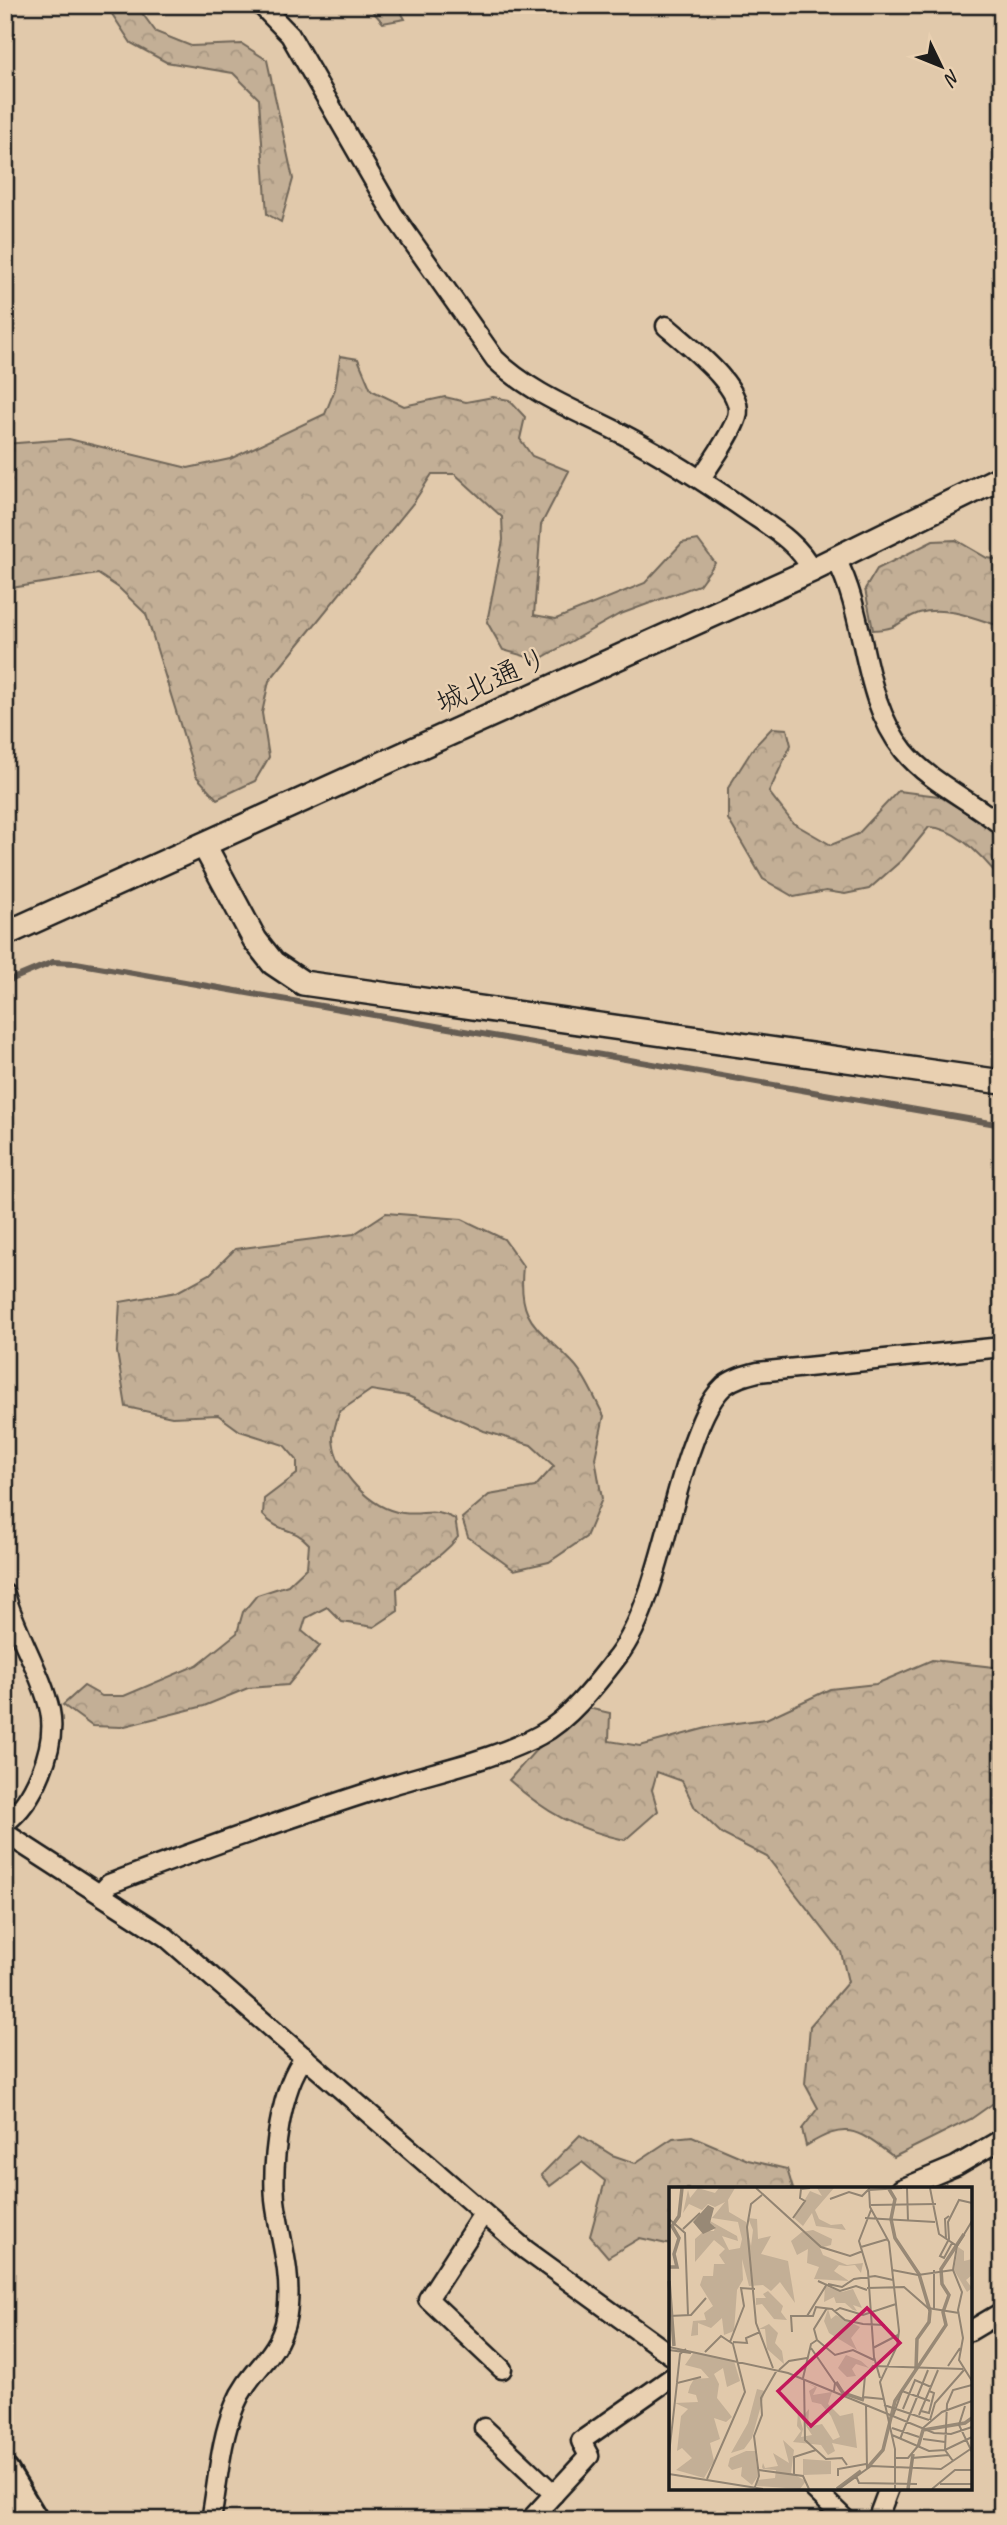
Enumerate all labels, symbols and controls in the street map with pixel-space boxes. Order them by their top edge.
north arrow [906,32,976,102]
text: N [938,64,965,92]
street label: 城北通り [429,638,555,722]
inset map [669,2187,972,2490]

